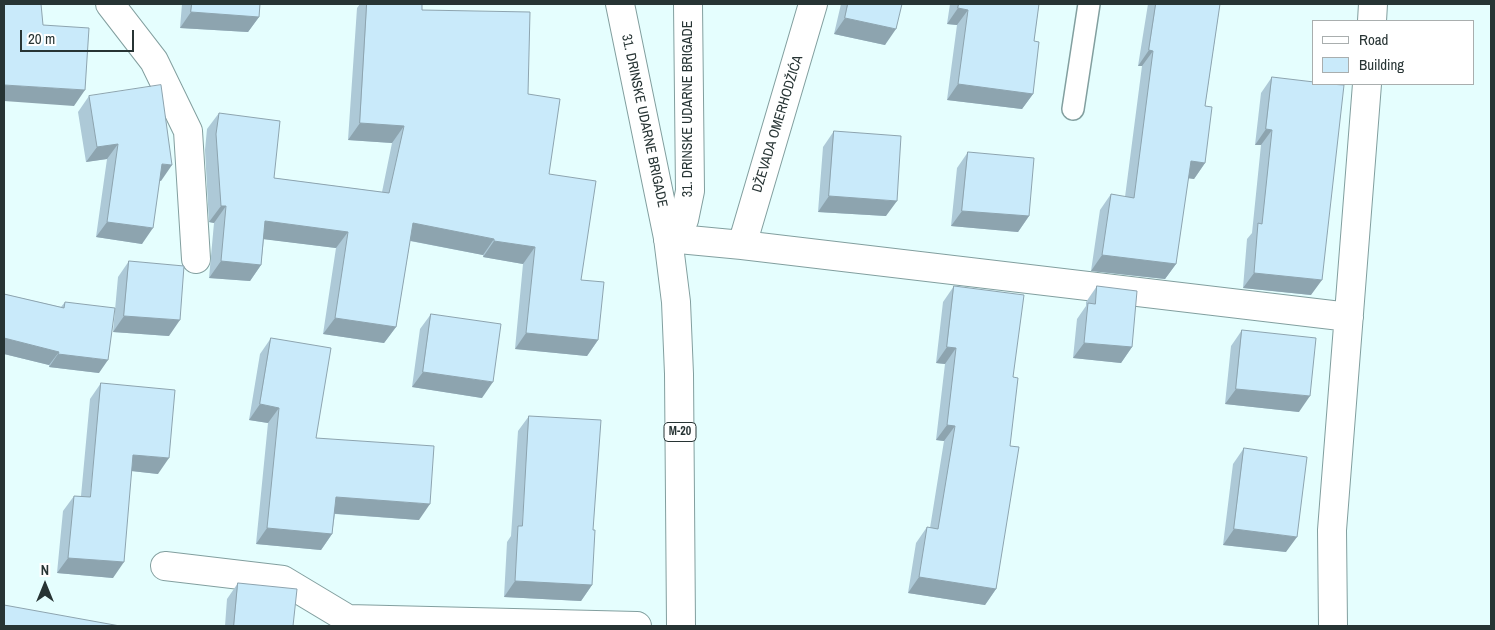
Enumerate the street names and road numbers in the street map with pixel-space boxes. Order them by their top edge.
street label: 31. DRINSKE UDARNE BRIGADE [680,21,696,197]
street label: 31. DRINSKE UDARNE BRIGADE [617,33,671,209]
street label: DŽEVADA OMERHODŽIĆA [749,53,807,195]
road number: M-20 [664,422,696,442]

